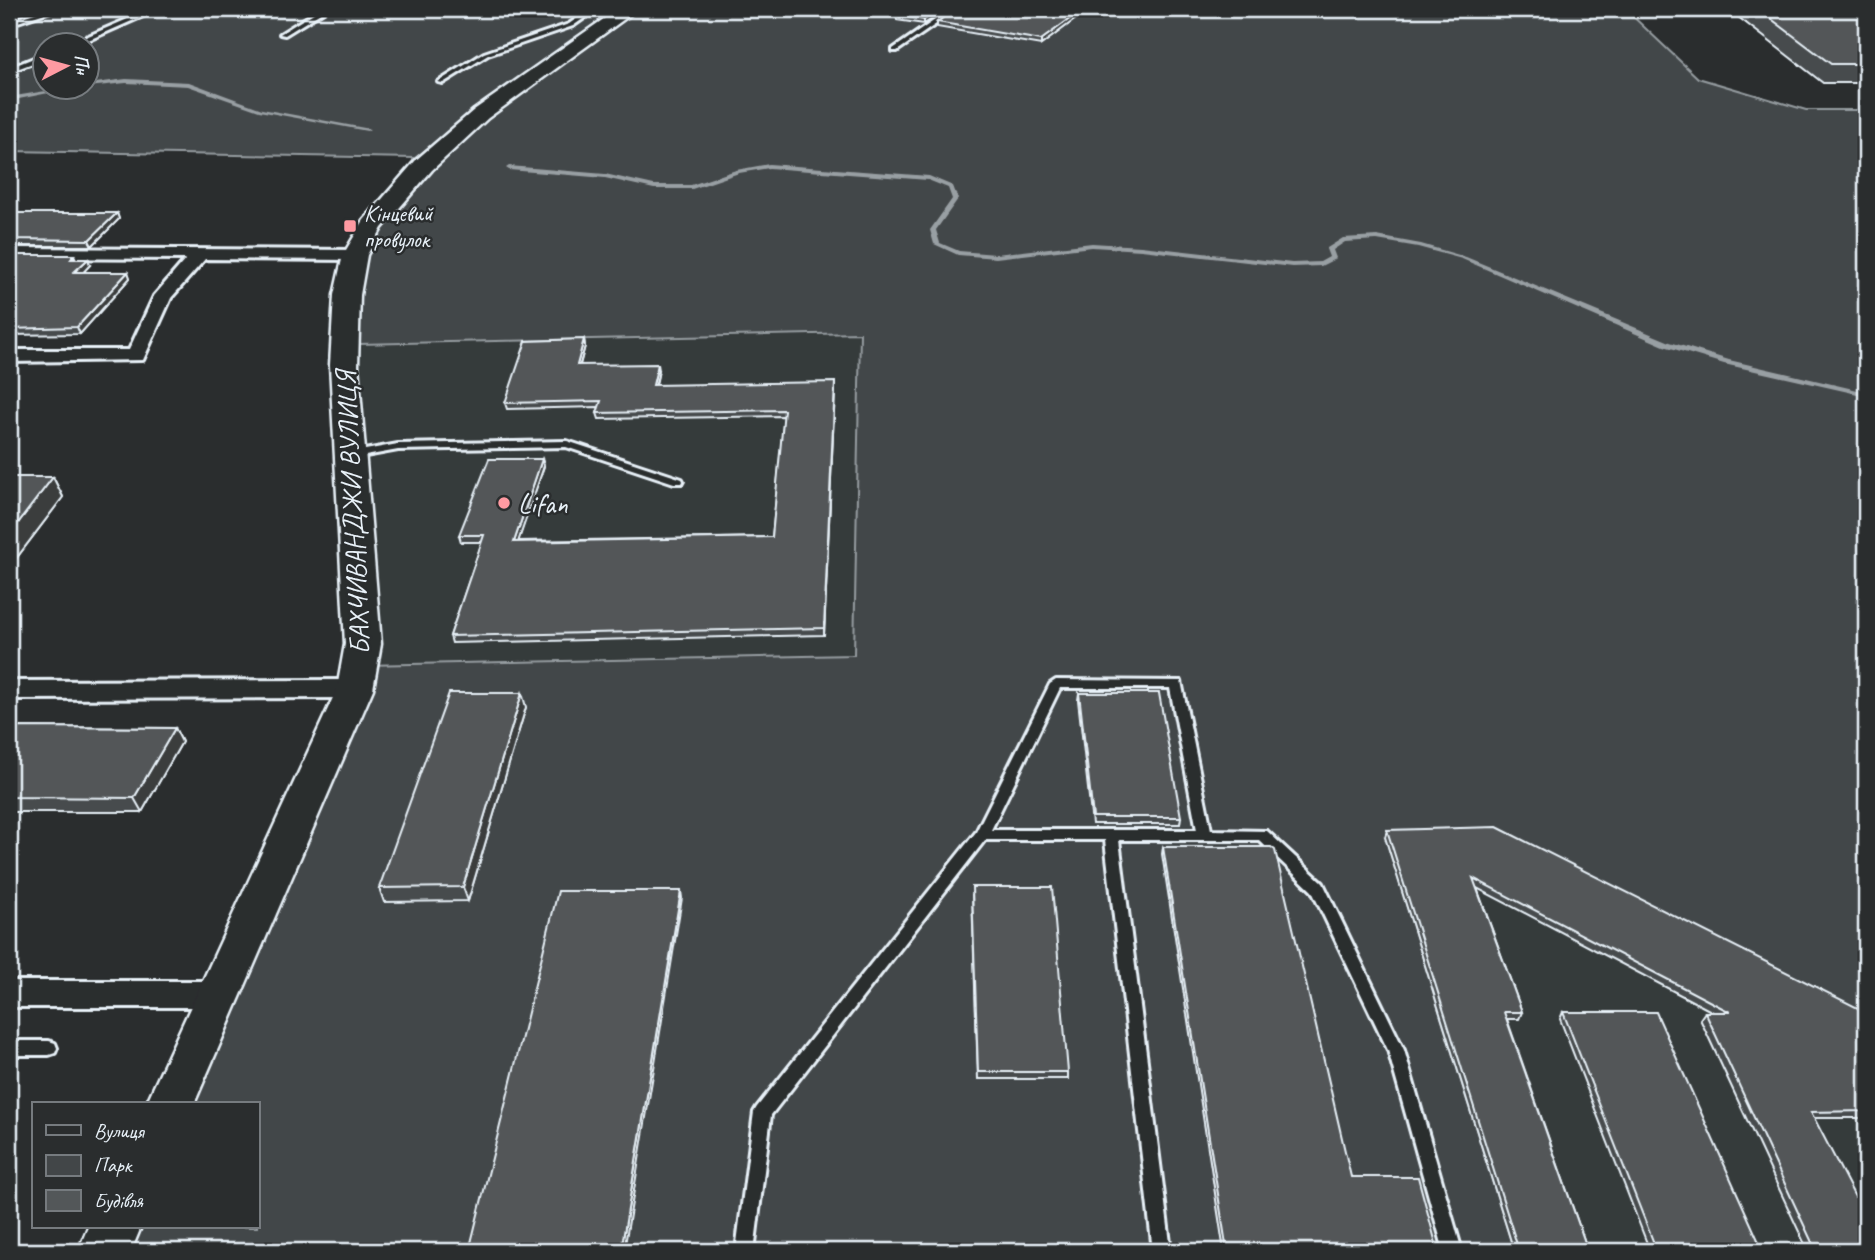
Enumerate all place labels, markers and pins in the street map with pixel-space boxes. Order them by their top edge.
place label: Кінцевий провулок [364,199,434,254]
marker: Кінцевий провулок [342,218,358,234]
place label: Lifan [518,486,568,521]
marker: Lifan [496,495,512,511]

